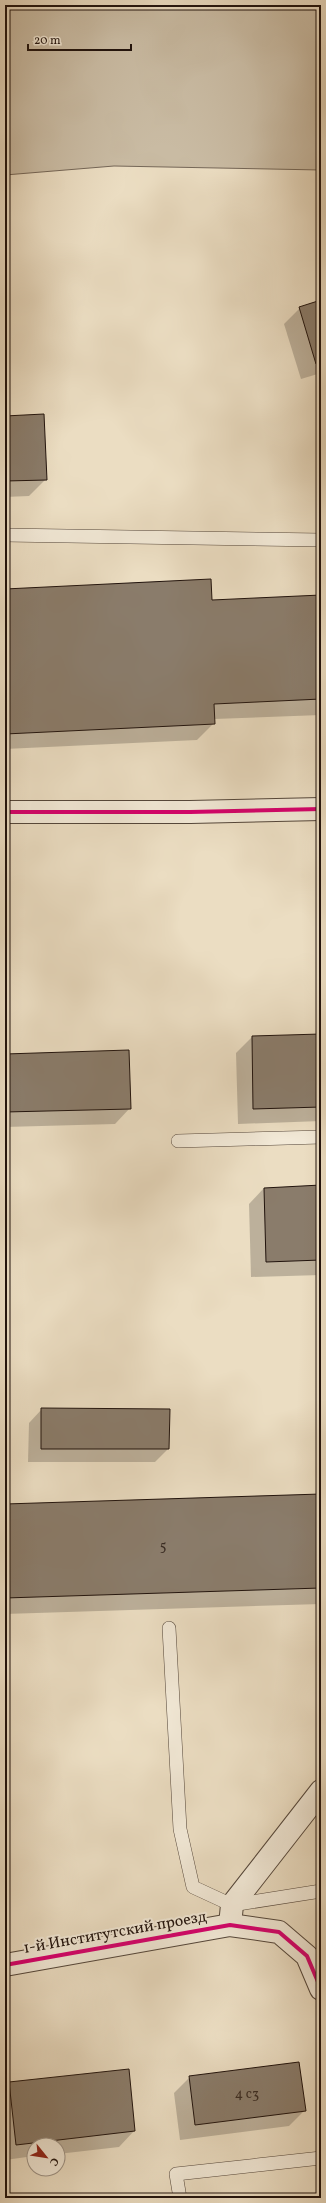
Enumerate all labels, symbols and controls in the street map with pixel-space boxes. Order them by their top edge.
scale bar [28,26,131,52]
text: 20 m [34,33,61,49]
house number: 5 [160,1537,166,1556]
street label: 1-й Институтский проезд [22,1906,208,1960]
house number: 4 с3 [235,2085,259,2104]
north arrow [26,2137,66,2177]
text: С [45,2154,62,2168]

